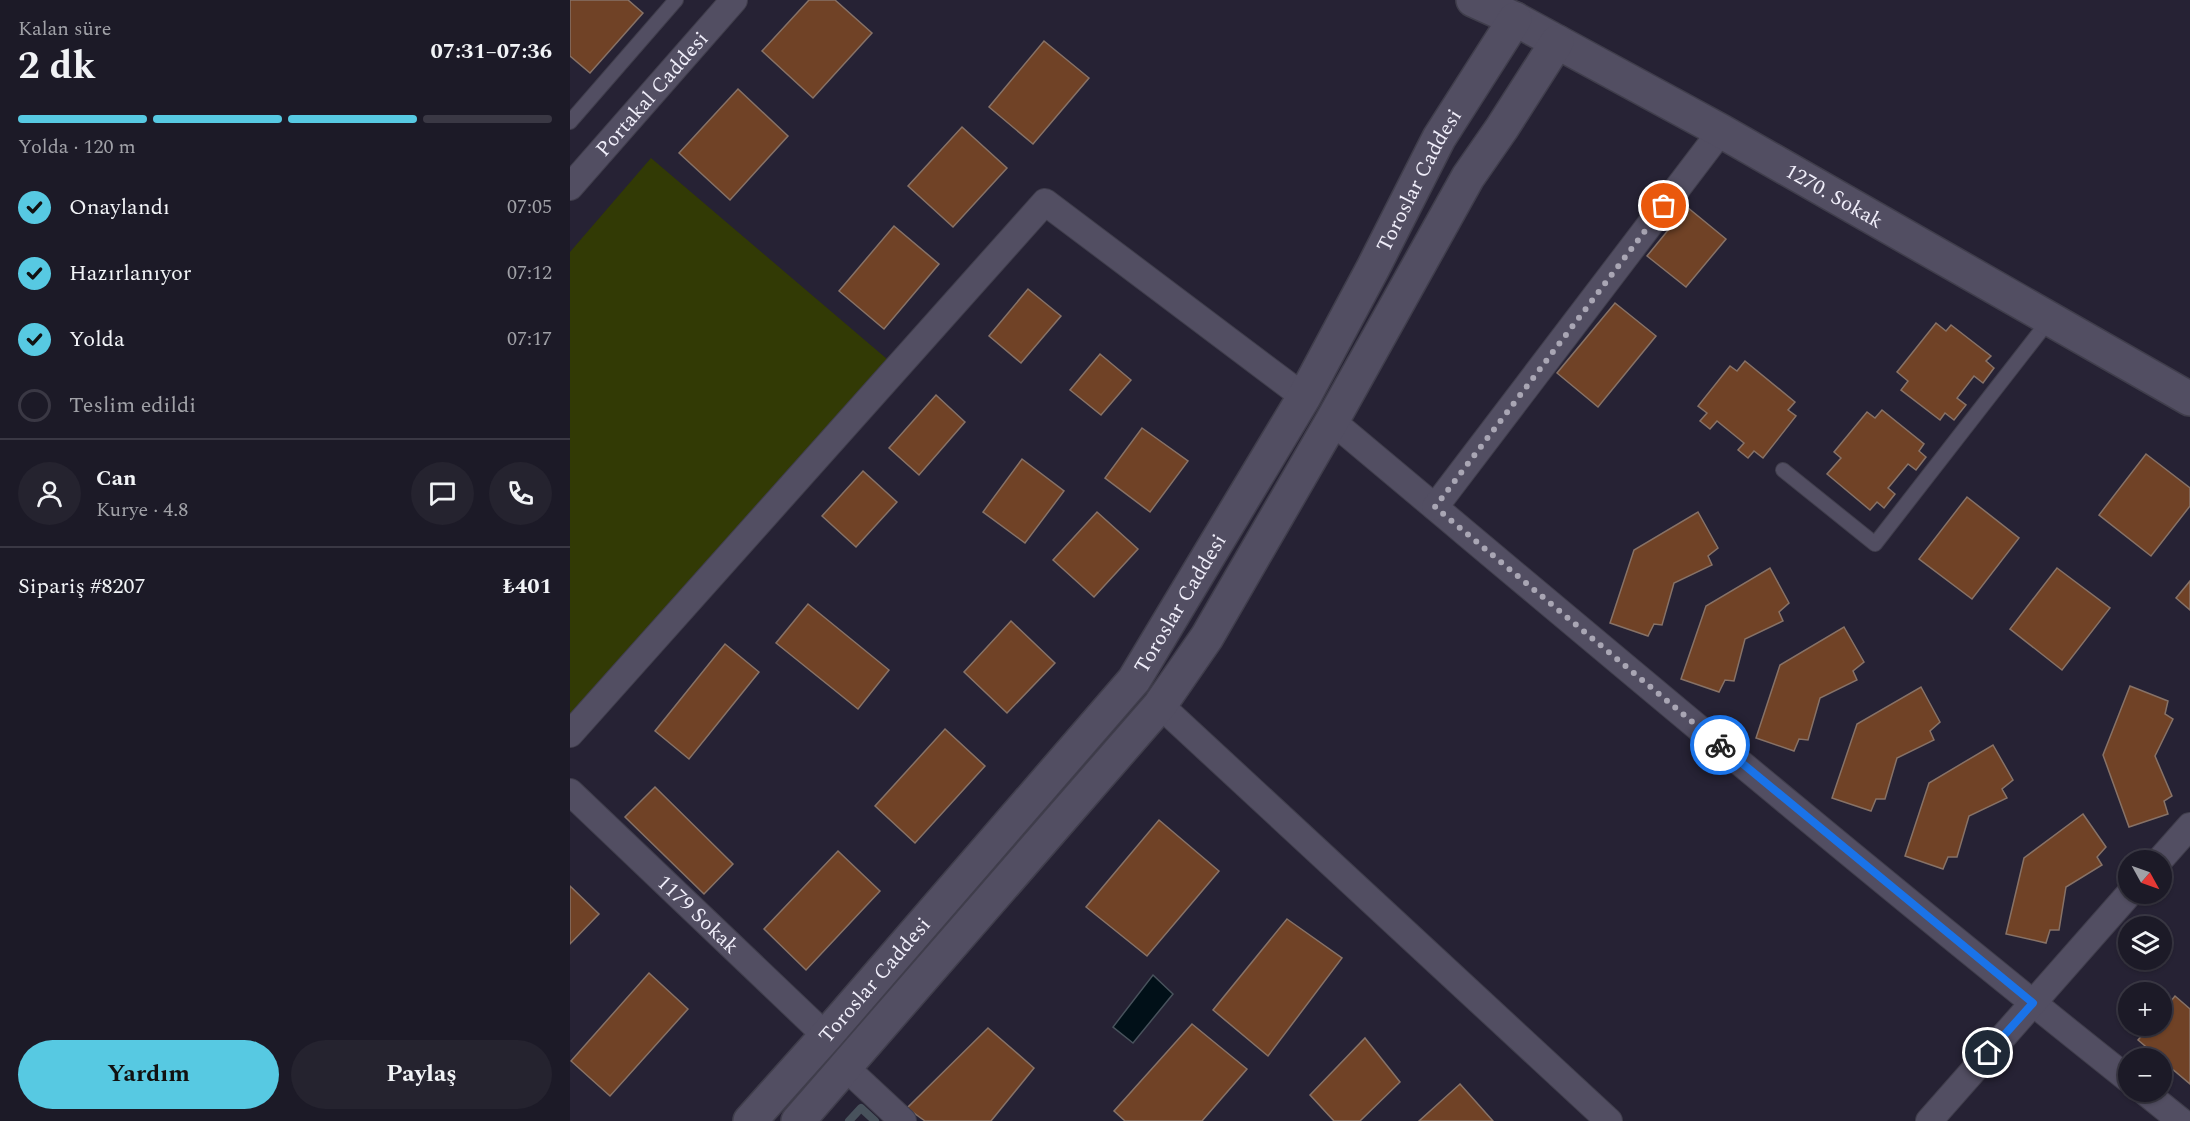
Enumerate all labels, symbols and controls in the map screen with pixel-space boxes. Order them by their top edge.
text: Kalan süre [18,14,111,44]
street label: Portakal Caddesi [588,24,717,164]
text: 07:31–07:36 [430,35,552,68]
text: 2 dk [18,37,96,96]
street label: Toroslar Caddesi [1369,103,1471,258]
text: Yolda · 120 m [18,132,136,162]
street label: 1270. Sokak [1779,156,1889,238]
pin [1638,180,1689,231]
icon: bag [1647,189,1680,222]
icon: check [18,191,51,224]
text: Onaylandı [69,191,170,224]
text: 07:05 [507,192,552,222]
icon: check [18,257,51,290]
text: Hazırlanıyor [69,257,192,290]
text: 07:12 [507,258,552,288]
icon: check [18,323,51,356]
text: Yolda [69,323,125,356]
text: 07:17 [507,324,552,354]
text: Teslim edildi [69,389,196,422]
button: person [18,462,81,525]
text: Can [96,462,137,495]
button: chat [411,462,474,525]
button: phone [489,462,552,525]
text: Kurye · 4.8 [96,495,188,525]
street label: Toroslar Caddesi [1126,528,1235,680]
text: Sipariş #8207 [18,570,146,603]
text: ₺401 [503,570,552,603]
courier [1690,715,1750,775]
icon: bike [1704,729,1737,762]
north arrow [2118,850,2172,904]
map controls [2118,850,2172,1102]
street label: 1179 Sokak [649,868,746,962]
street label: Toroslar Caddesi [811,910,939,1051]
button: layers [2118,916,2172,970]
button: + [2118,982,2172,1036]
pin [1962,1027,2013,1078]
icon: home [1971,1036,2004,1069]
button: Yardım [18,1040,279,1109]
button: Paylaş [291,1040,552,1109]
button: − [2118,1048,2172,1102]

